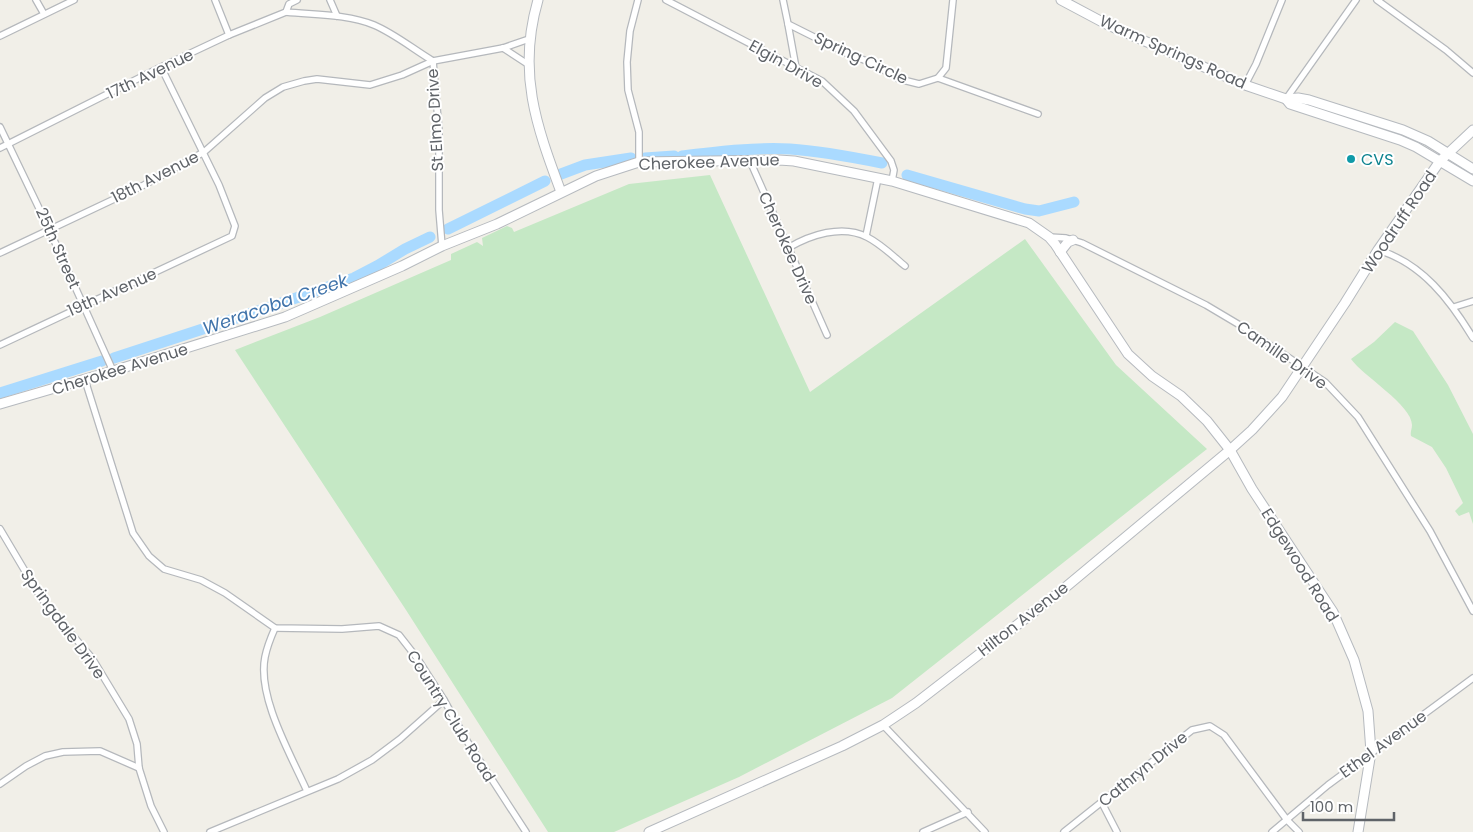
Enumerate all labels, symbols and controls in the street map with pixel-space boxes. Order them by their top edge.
street label: Warm Springs Road [1096,9,1250,95]
street label: Spring Circle [810,26,912,90]
street label: Elgin Drive [745,34,827,94]
street label: 17th Avenue [103,43,197,105]
street label: St Elmo Drive [421,68,449,172]
street label: 18th Avenue [107,145,203,209]
street label: Cherokee Avenue [638,148,780,176]
place label: CVS [1361,148,1394,171]
marker: CVS [1345,153,1357,165]
street label: Woodruff Road [1356,166,1442,278]
street label: Cherokee Drive [753,188,823,308]
street label: 25th Street [30,204,86,292]
street label: 19th Avenue [64,262,160,322]
water label: Weracoba Creek [199,267,352,341]
street label: Camille Drive [1232,315,1332,395]
street label: Cherokee Avenue [49,337,191,401]
street label: Edgewood Road [1256,504,1344,626]
street label: Springdale Drive [15,564,111,684]
street label: Hilton Avenue [973,576,1073,662]
street label: Country Club Road [401,646,501,786]
street label: Ethel Avenue [1335,705,1431,783]
street label: Cathryn Drive [1093,726,1193,812]
scale bar [1303,790,1394,822]
text: 100 m [1310,796,1353,817]

